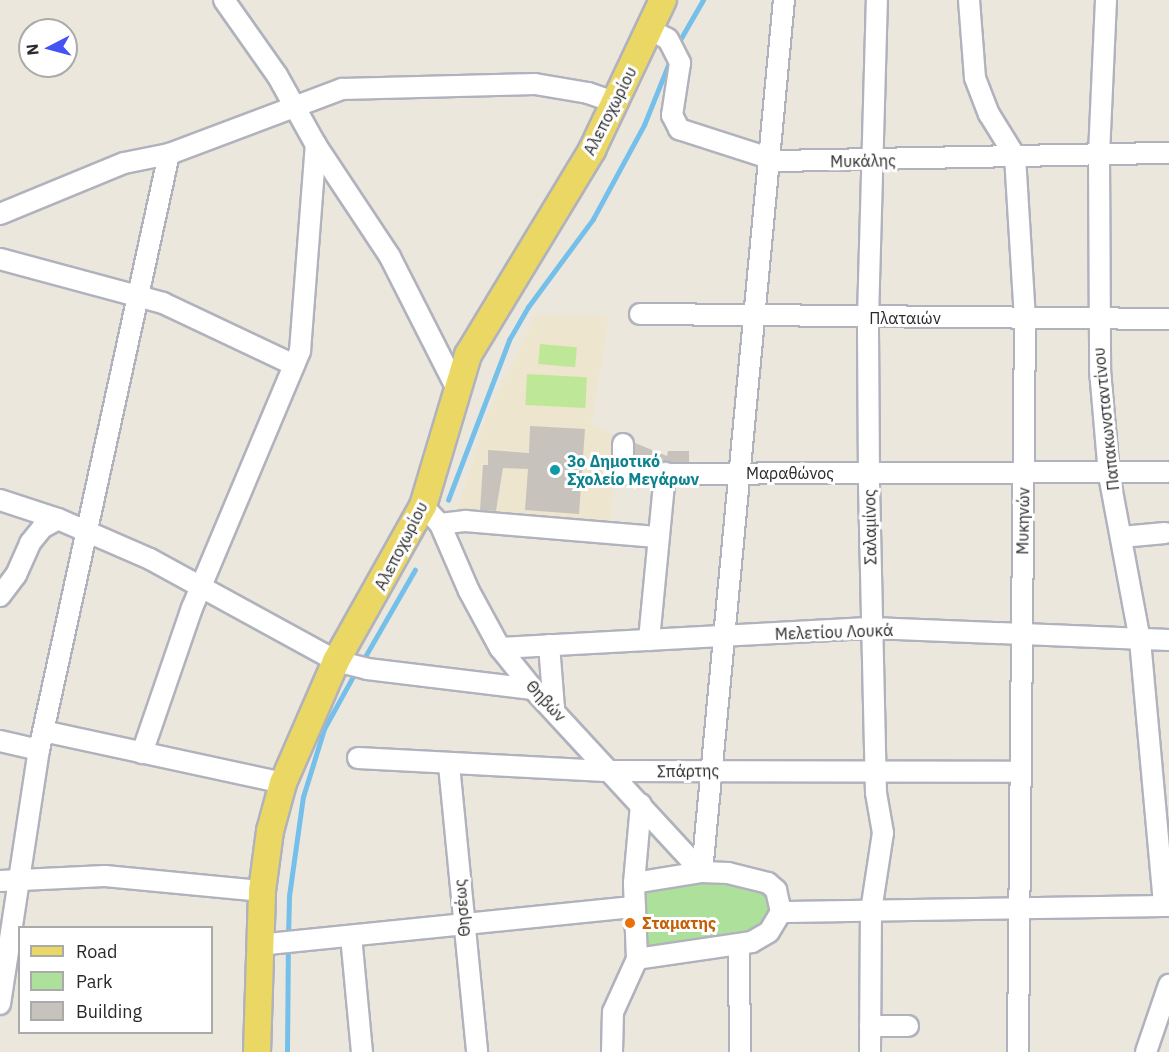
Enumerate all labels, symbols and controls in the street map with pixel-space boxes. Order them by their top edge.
north arrow [18,18,78,78]
text: N [22,43,43,56]
street label: Αλεποχωρίου [579,64,641,158]
street label: Μυκάλης [830,151,896,171]
street label: Πλαταιών [869,308,941,328]
street label: Παπακωνσταντίνου [1089,347,1123,491]
place label: 3ο Δημοτικό Σχολείο Μεγάρων [567,451,699,489]
marker: 3ο Δημοτικό Σχολείο Μεγάρων [548,463,562,477]
street label: Μαραθώνος [746,463,834,483]
street label: Μυκηνών [1013,487,1033,555]
street label: Σαλαμίνος [860,489,880,565]
street label: Αλεποχωρίου [370,499,432,593]
street label: Μελετίου Λουκά [774,620,894,644]
street label: Θηβών [522,676,570,726]
street label: Σπάρτης [657,761,719,781]
street label: Θησέως [450,878,474,938]
place label: Σταματης [642,913,716,933]
marker: Σταματης [623,916,637,930]
legend [18,926,213,1034]
text: Road [76,940,117,963]
text: Park [76,970,112,993]
text: Building [76,1000,142,1023]

